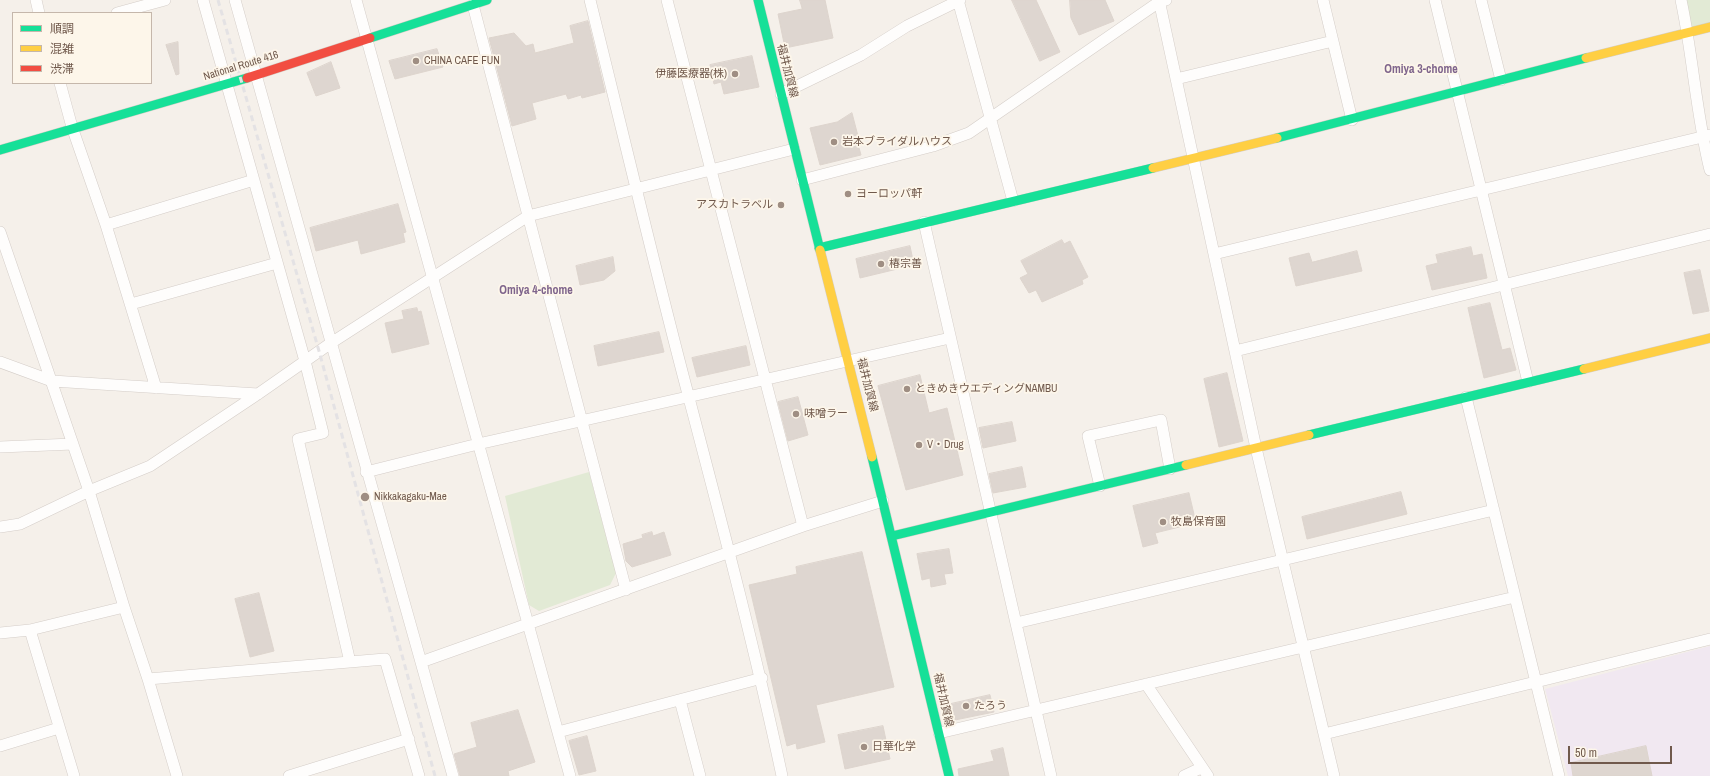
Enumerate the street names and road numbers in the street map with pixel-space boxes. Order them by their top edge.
street label: 福井加賀線 [774,43,800,99]
street label: National Route 416 [202,48,280,84]
street label: 福井加賀線 [854,357,880,413]
street label: 福井加賀線 [930,672,956,728]

